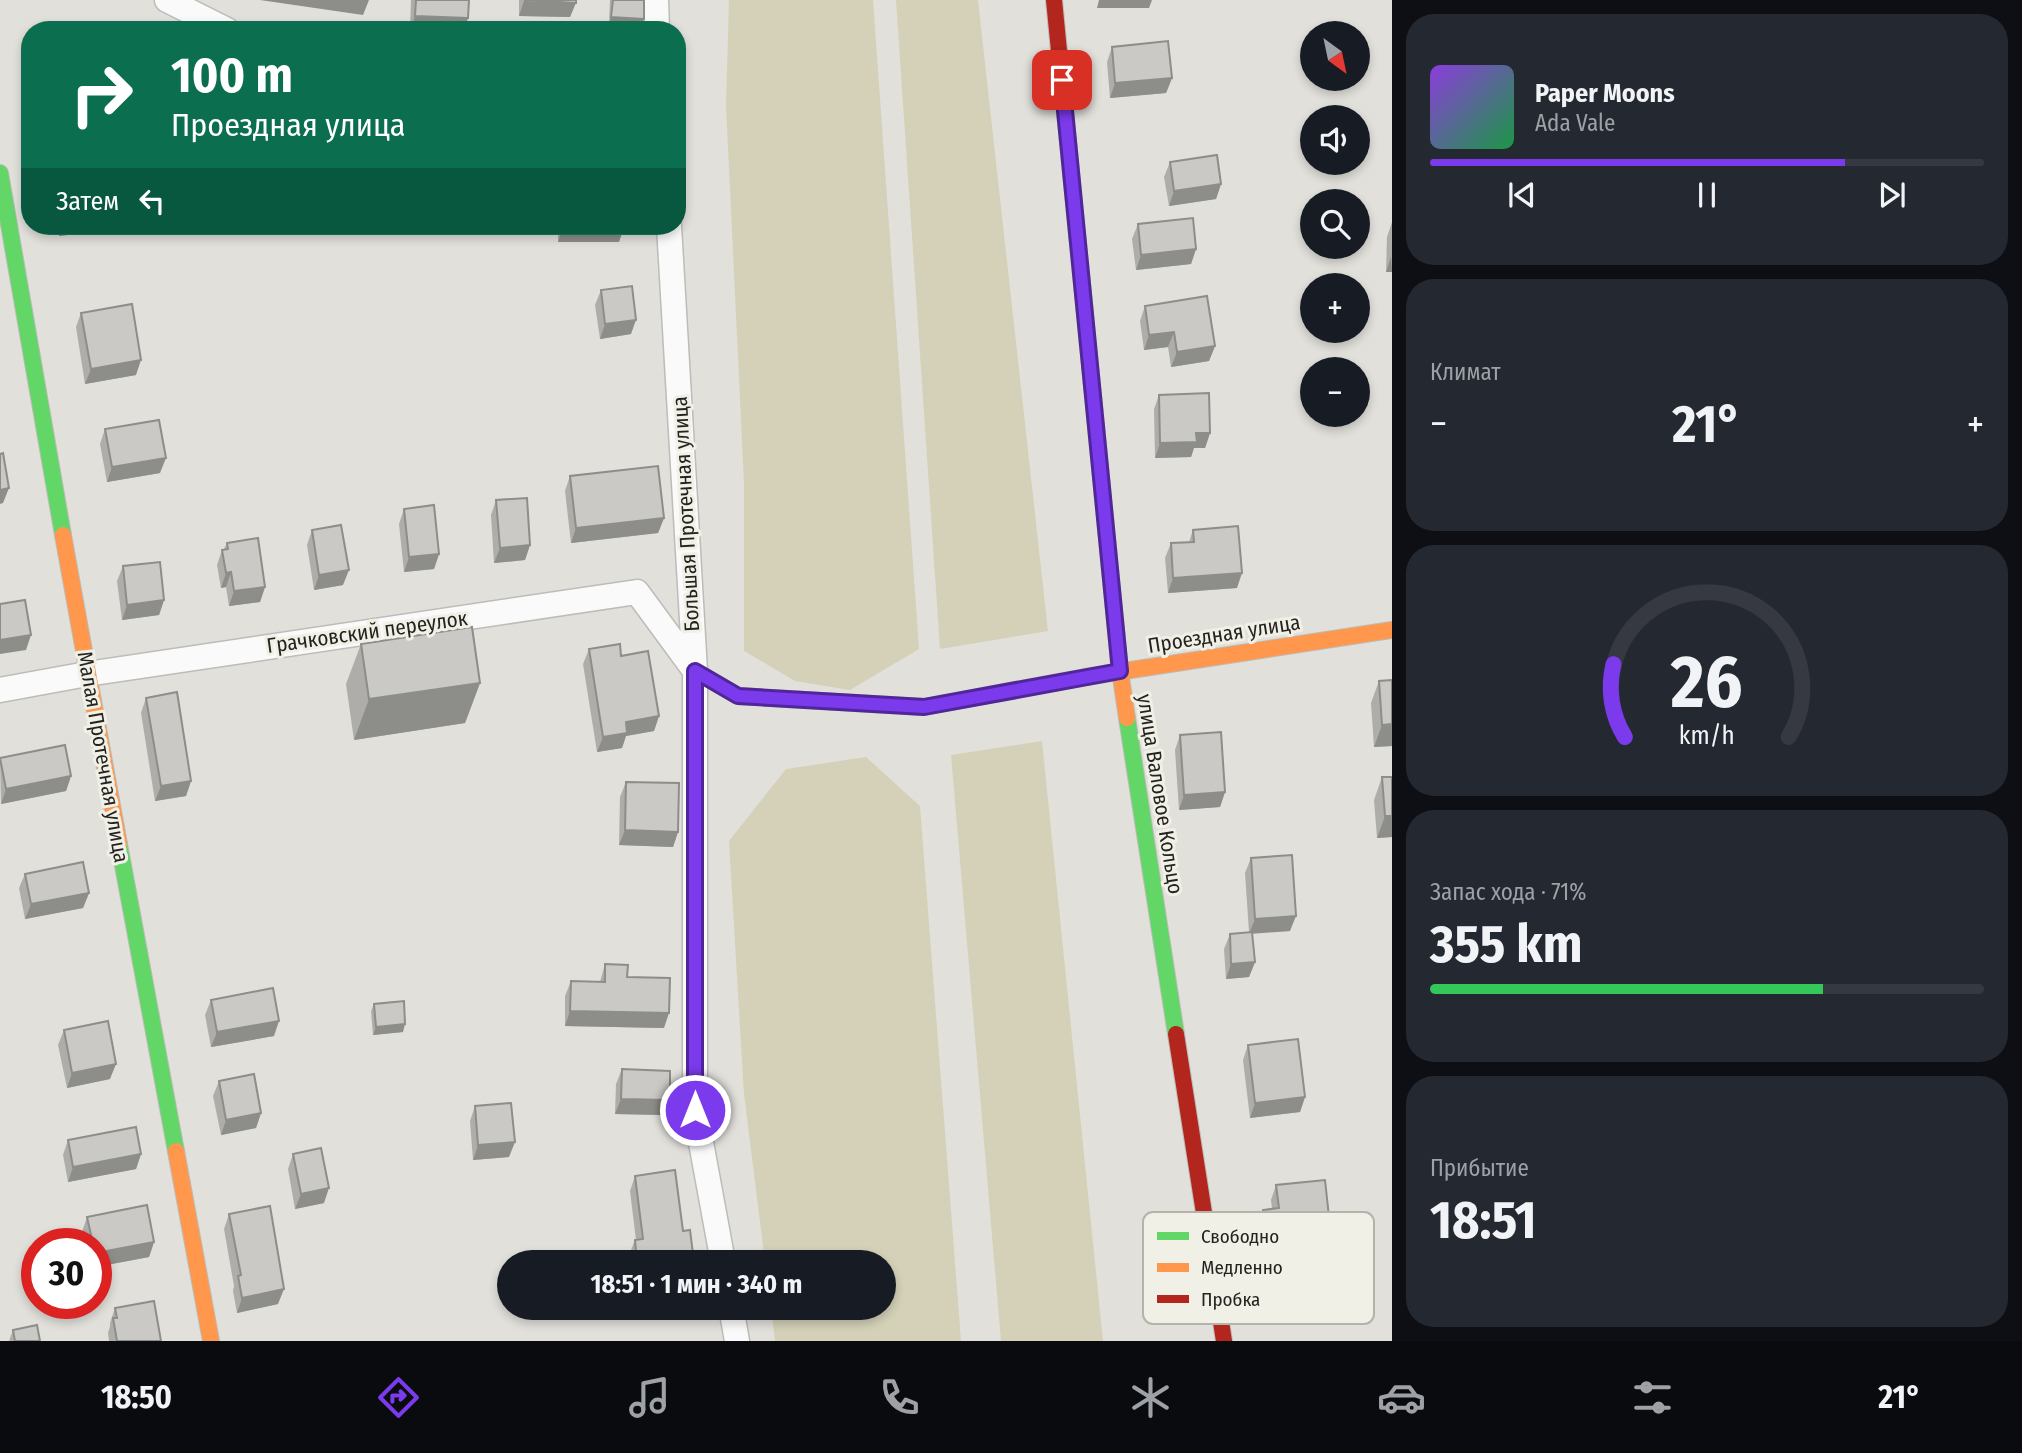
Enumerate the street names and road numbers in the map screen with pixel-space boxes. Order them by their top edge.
street label: Большая Протечная улица [667,396,705,632]
street label: Грачковский переулок [265,605,469,659]
street label: Проездная улица [1146,609,1302,659]
street label: Малая Протечная улица [72,649,134,865]
street label: улица Валовое Кольцо [1131,692,1189,896]

